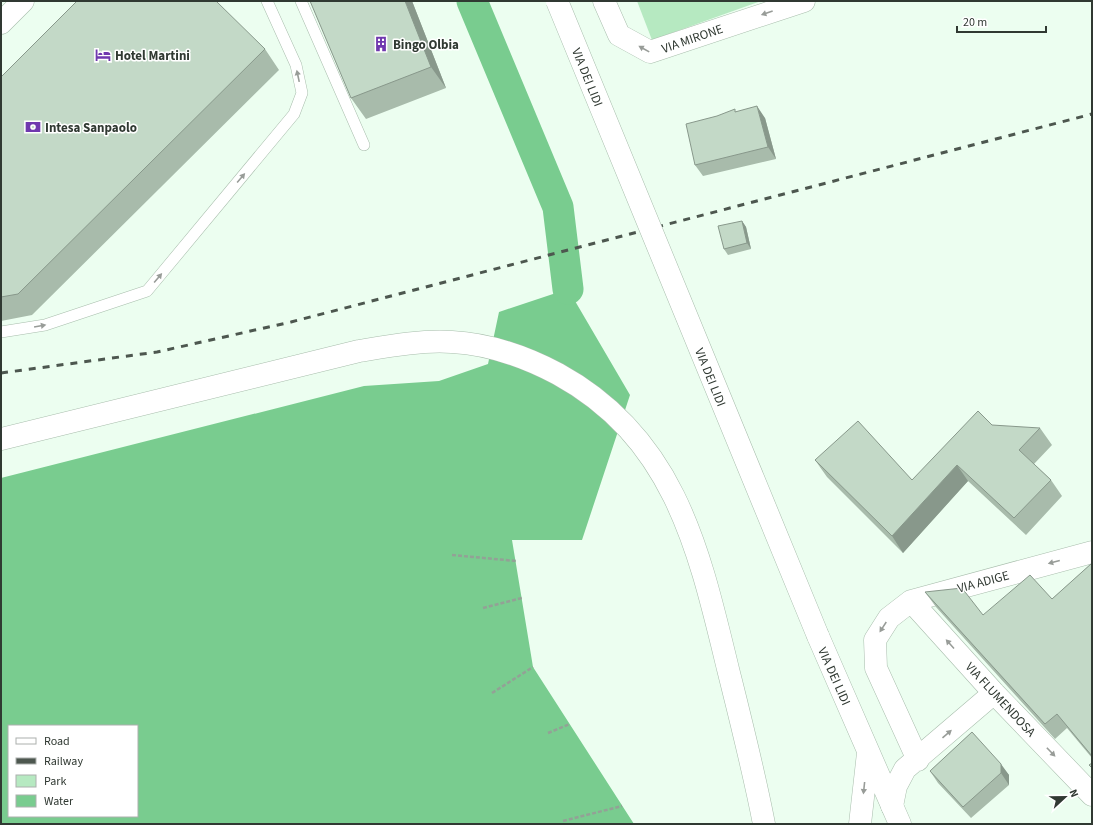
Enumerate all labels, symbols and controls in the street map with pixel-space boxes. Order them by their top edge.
scale bar [957,8,1046,34]
one-way arrow [760,11,772,17]
text: 20 m [963,14,987,31]
street label: VIA MIRONE [659,20,726,58]
building icon: Bingo Olbia [372,35,390,53]
place label: Bingo Olbia [393,36,459,54]
street label: VIA DEI LIDI [567,45,607,109]
hotel icon: Hotel Martini [94,46,112,64]
one-way arrow [638,46,650,52]
place label: Hotel Martini [115,47,190,65]
one-way arrow [295,70,301,82]
bank icon: Intesa Sanpaolo [24,118,42,136]
place label: Intesa Sanpaolo [45,119,137,137]
one-way arrow [236,172,245,183]
one-way arrow [153,272,162,283]
one-way arrow [33,323,46,329]
street label: VIA DEI LIDI [690,345,730,409]
one-way arrow [1048,559,1060,565]
street label: VIA ADIGE [955,566,1011,598]
one-way arrow [879,622,886,633]
one-way arrow [945,639,954,649]
street label: VIA DEI LIDI [813,645,855,708]
street label: VIA FLUMENDOSA [961,658,1040,742]
legend [8,725,138,817]
one-way arrow [942,730,953,739]
text: Road [44,733,70,750]
one-way arrow [1046,747,1056,757]
text: Railway [44,753,83,770]
text: Park [44,773,66,790]
north arrow [1045,777,1085,817]
one-way arrow [861,782,867,794]
text: N [1065,787,1082,800]
text: Water [44,793,74,810]

